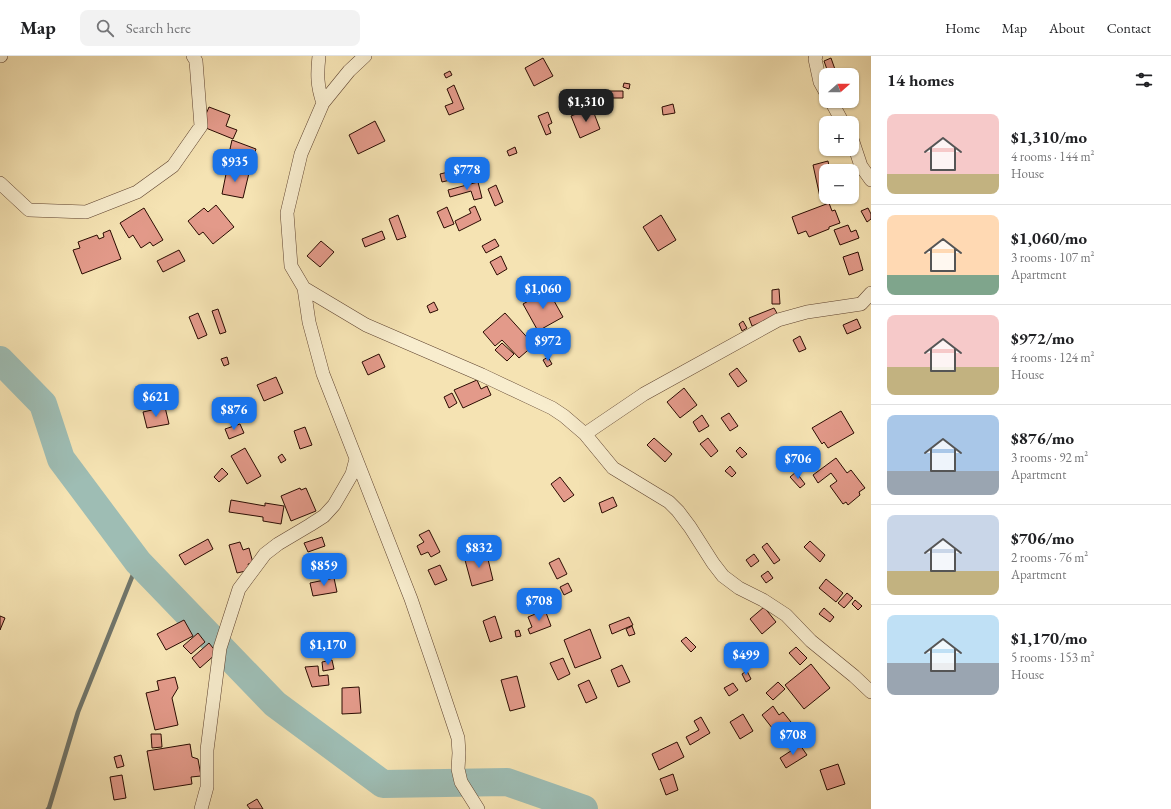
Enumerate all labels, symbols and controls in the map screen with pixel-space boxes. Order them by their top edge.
search box [80,10,360,46]
text: Map [20,15,56,40]
icon: search [94,17,116,39]
text: Search here [126,18,191,37]
text: Home [945,19,980,37]
text: Map [1002,19,1027,37]
text: About [1049,19,1085,37]
text: Contact [1107,19,1151,37]
north arrow [819,68,859,108]
map controls [819,68,859,204]
text: 14 homes [887,69,954,91]
icon: filters [1133,69,1155,91]
pin: $1,310 [553,89,619,123]
text: $1,310 [568,93,604,110]
button: + [819,116,859,156]
text: $1,310/mo [1011,126,1087,148]
icon: home [919,130,967,178]
text: 4 rooms · 144 m² [1011,148,1095,165]
pin: $935 [211,149,259,183]
text: $935 [222,153,248,170]
pin: $778 [443,157,491,191]
text: $778 [454,161,480,178]
button: − [819,164,859,204]
text: House [1011,165,1044,182]
text: $1,060/mo [1011,227,1087,249]
icon: home [919,231,967,279]
text: 3 rooms · 107 m² [1011,249,1095,266]
text: Apartment [1011,266,1066,283]
pin: $1,060 [510,276,576,310]
text: $1,060 [525,280,561,297]
text: $972/mo [1011,327,1074,349]
pin: $972 [524,328,572,362]
icon: home [919,331,967,379]
text: $972 [535,332,561,349]
text: 4 rooms · 124 m² [1011,349,1095,366]
text: House [1011,366,1044,383]
pin: $621 [132,384,180,418]
text: $621 [143,388,169,405]
pin: $876 [210,397,258,431]
text: $876 [221,401,247,418]
text: $876/mo [1011,427,1074,449]
icon: home [919,431,967,479]
pin: $706 [774,446,822,480]
text: 3 rooms · 92 m² [1011,449,1088,466]
text: $706 [785,450,811,467]
text: Apartment [1011,466,1066,483]
text: $706/mo [1011,527,1074,549]
icon: home [919,531,967,579]
pin: $832 [455,535,503,569]
text: $832 [466,539,492,556]
text: 2 rooms · 76 m² [1011,549,1088,566]
pin: $859 [300,553,348,587]
text: $859 [311,557,337,574]
text: Apartment [1011,566,1066,583]
pin: $708 [515,588,563,622]
text: $708 [526,592,552,609]
text: $1,170/mo [1011,627,1087,649]
icon: home [919,631,967,679]
pin: $1,170 [295,632,361,666]
text: $1,170 [310,636,346,653]
pin: $499 [722,642,770,676]
text: $499 [733,646,759,663]
text: 5 rooms · 153 m² [1011,649,1095,666]
text: House [1011,666,1044,683]
pin: $708 [769,722,817,756]
text: $708 [780,726,806,743]

